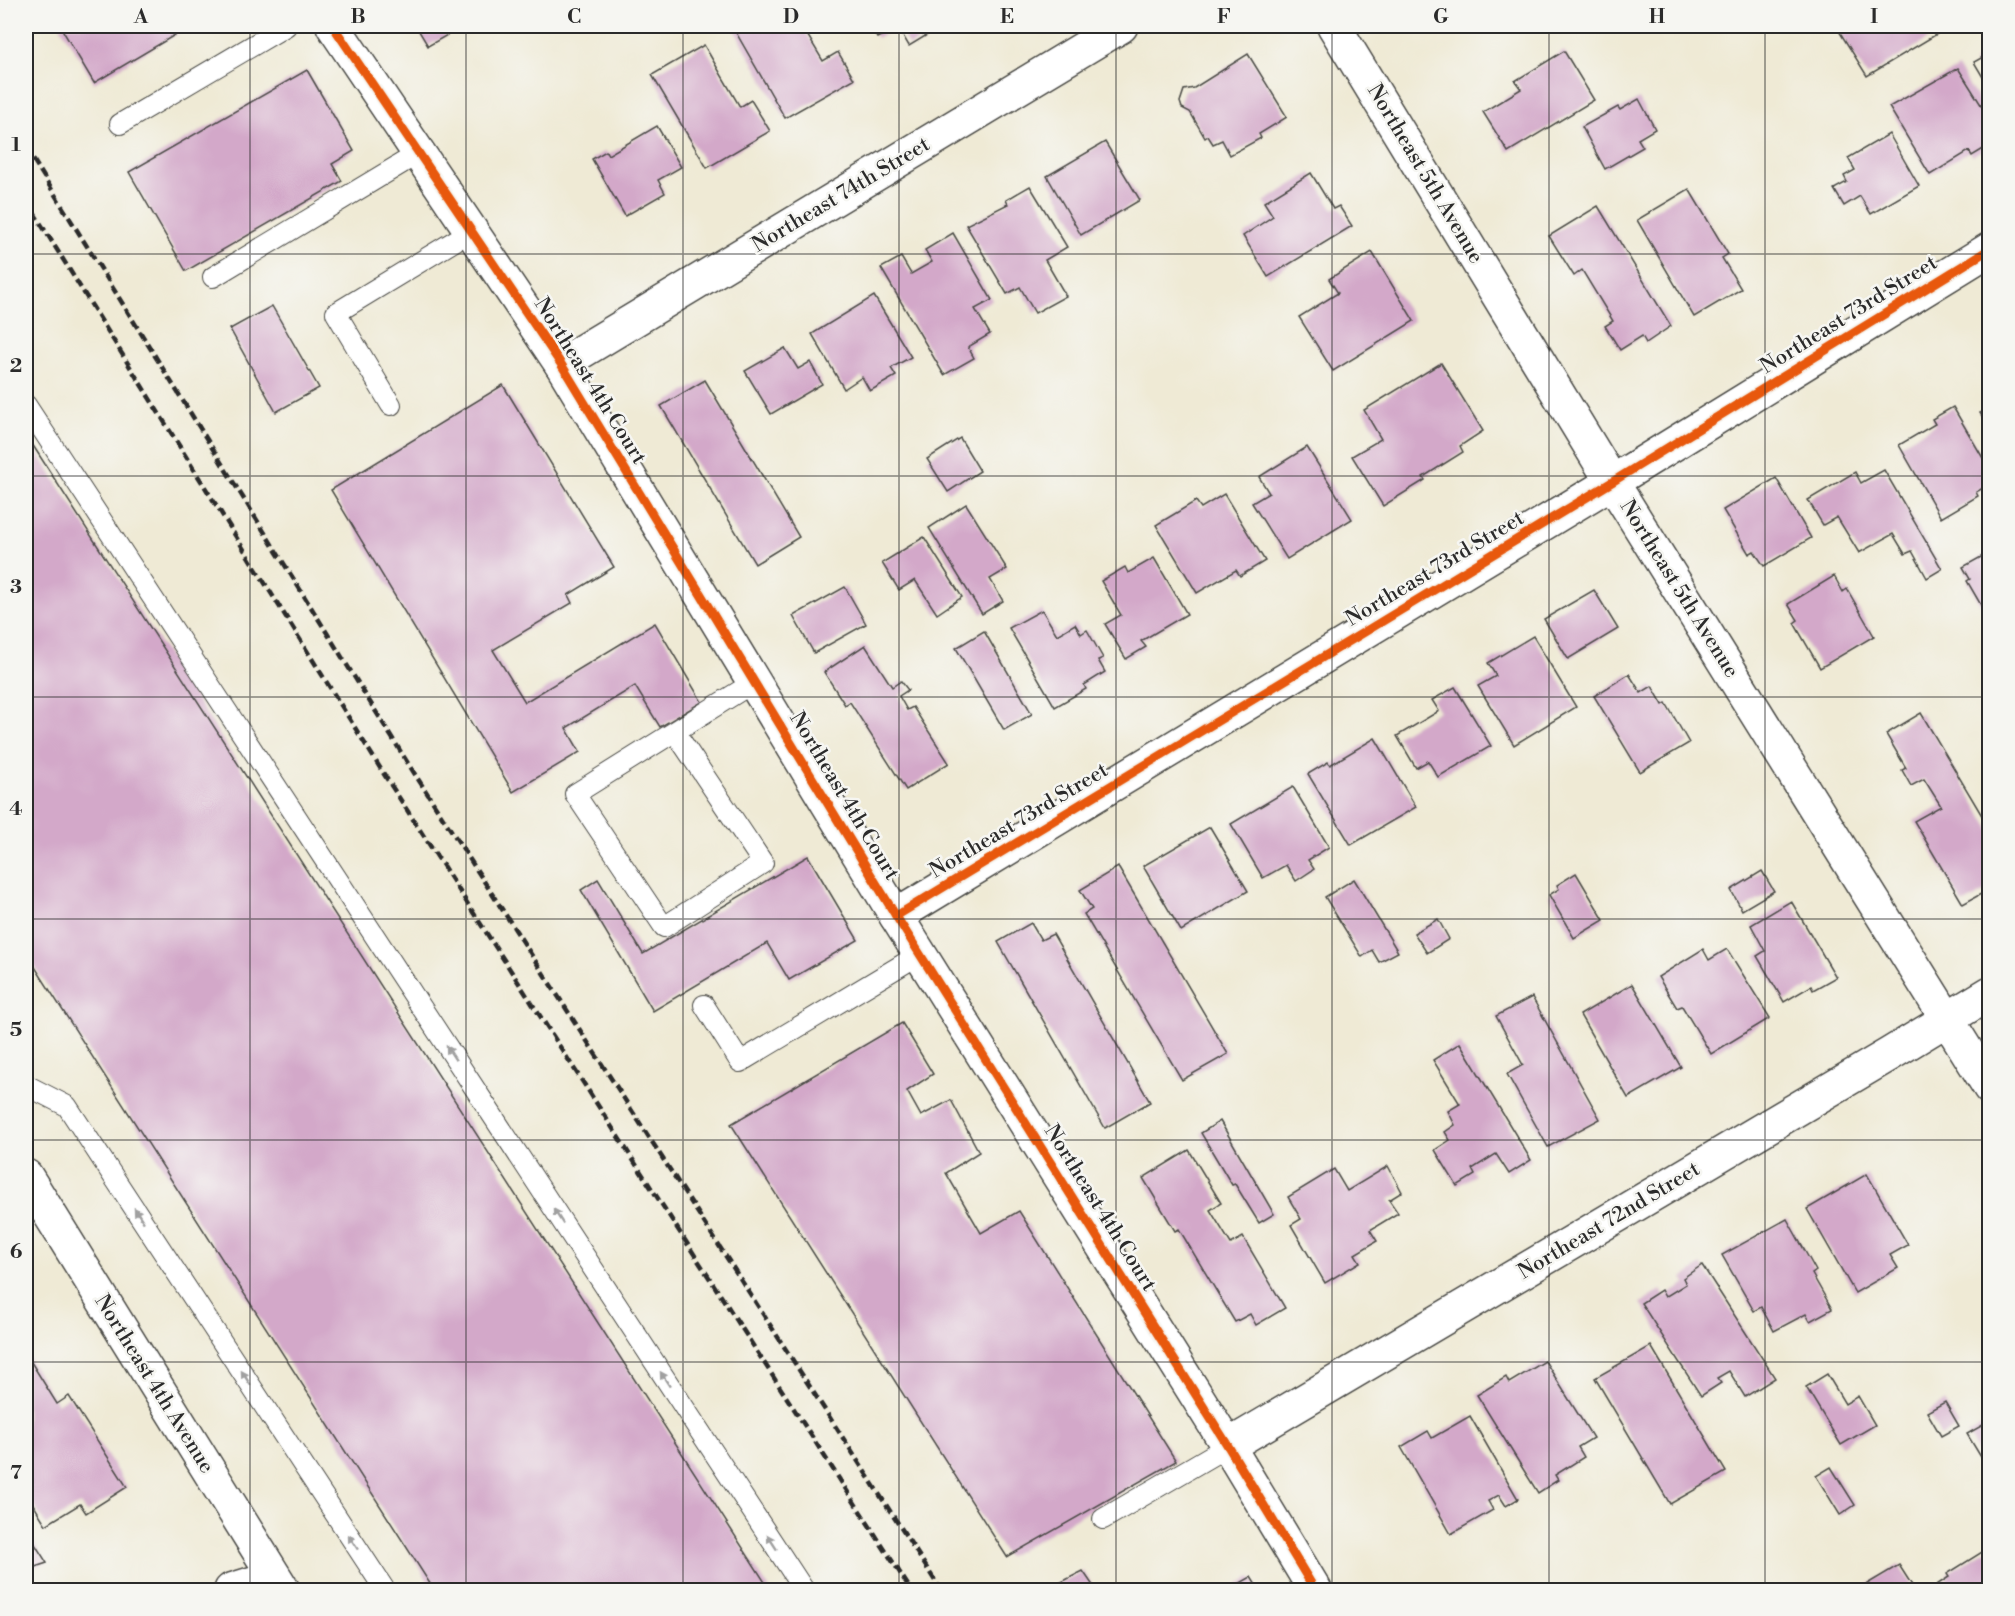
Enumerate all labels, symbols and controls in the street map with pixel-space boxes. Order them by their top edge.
text: A [133,5,149,30]
text: B [350,5,366,30]
text: C [567,5,581,30]
text: D [783,5,799,30]
text: E [1000,5,1014,30]
text: F [1217,5,1231,30]
text: G [1433,5,1449,30]
text: H [1649,5,1666,30]
text: I [1870,5,1878,30]
street label: Northeast 5th Avenue [1361,80,1489,268]
street label: Northeast 74th Street [747,131,935,258]
text: 1 [11,133,21,158]
street label: Northeast 73rd Street [1756,250,1943,380]
street label: Northeast 4th Court [528,293,652,470]
text: 2 [10,354,22,379]
street label: Northeast 5th Avenue [1614,495,1744,683]
street label: Northeast 73rd Street [1341,505,1529,633]
text: 3 [10,575,22,600]
street label: Northeast 4th Court [783,707,905,885]
street label: Northeast 73rd Street [925,757,1113,885]
text: 4 [9,797,23,822]
text: 5 [10,1018,22,1043]
one-way arrow [445,1045,457,1061]
street label: Northeast 4th Court [1038,1120,1162,1297]
street label: Northeast 72nd Street [1513,1156,1705,1286]
one-way arrow [133,1208,145,1224]
one-way arrow [552,1208,564,1224]
text: 6 [10,1240,23,1265]
street label: Northeast 4th Avenue [88,1290,220,1478]
one-way arrow [660,1370,671,1387]
one-way arrow [240,1371,252,1387]
text: 7 [10,1461,22,1486]
one-way arrow [347,1533,358,1550]
one-way arrow [767,1533,778,1550]

